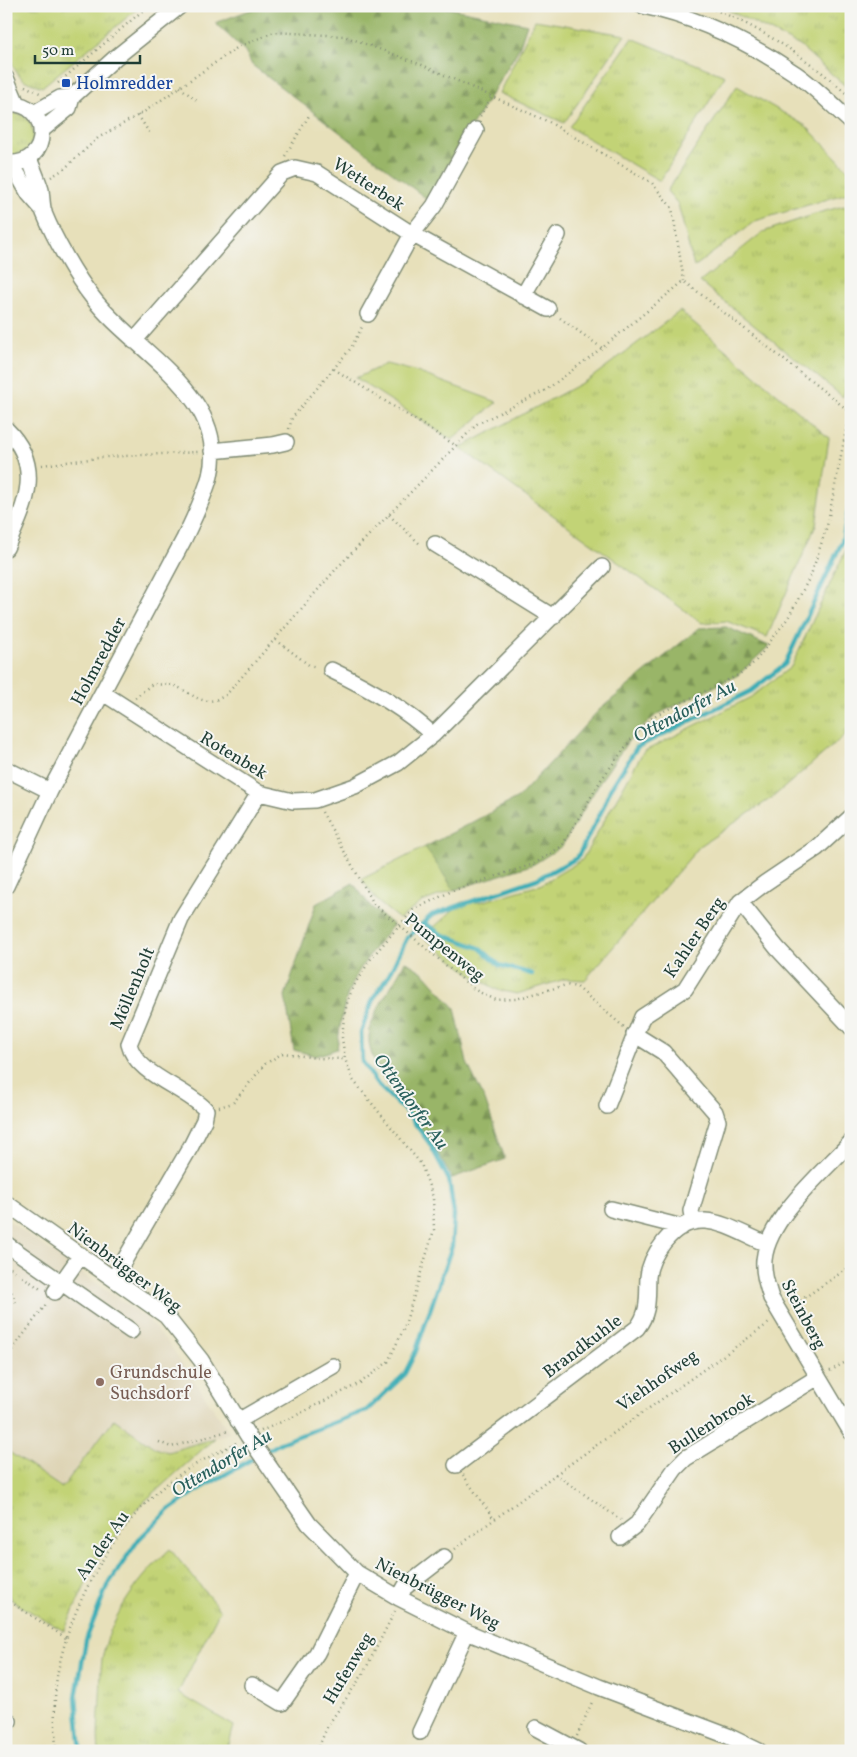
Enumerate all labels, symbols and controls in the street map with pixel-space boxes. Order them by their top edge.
scale bar [35,32,140,64]
text: 50 m [42,41,74,62]
place label: Holmredder [76,72,173,97]
marker: Holmredder [60,77,72,89]
street label: Wetterbek [327,153,409,218]
street label: Holmredder [66,613,133,710]
water label: Ottendorfer Au [629,674,741,750]
street label: Rotenbek [195,726,272,786]
street label: Kahler Berg [659,892,732,984]
street label: Pumpenweg [399,908,490,988]
street label: Möllenholt [105,943,162,1034]
water label: Ottendorfer Au [367,1049,454,1156]
street label: Nienbrügger Weg [62,1217,187,1320]
street label: Steinberg [774,1275,832,1354]
street label: Brandkuhle [538,1309,628,1385]
street label: Viehhofweg [612,1344,704,1418]
place label: Grundschule Suchsdorf [110,1361,212,1407]
marker: Grundschule Suchsdorf [94,1376,106,1388]
street label: Bullenbrook [664,1387,760,1461]
water label: Ottendorfer Au [167,1423,278,1504]
street label: An der Au [70,1506,136,1586]
street label: Nienbrügger Weg [370,1552,504,1637]
street label: Hufenweg [318,1628,381,1709]

